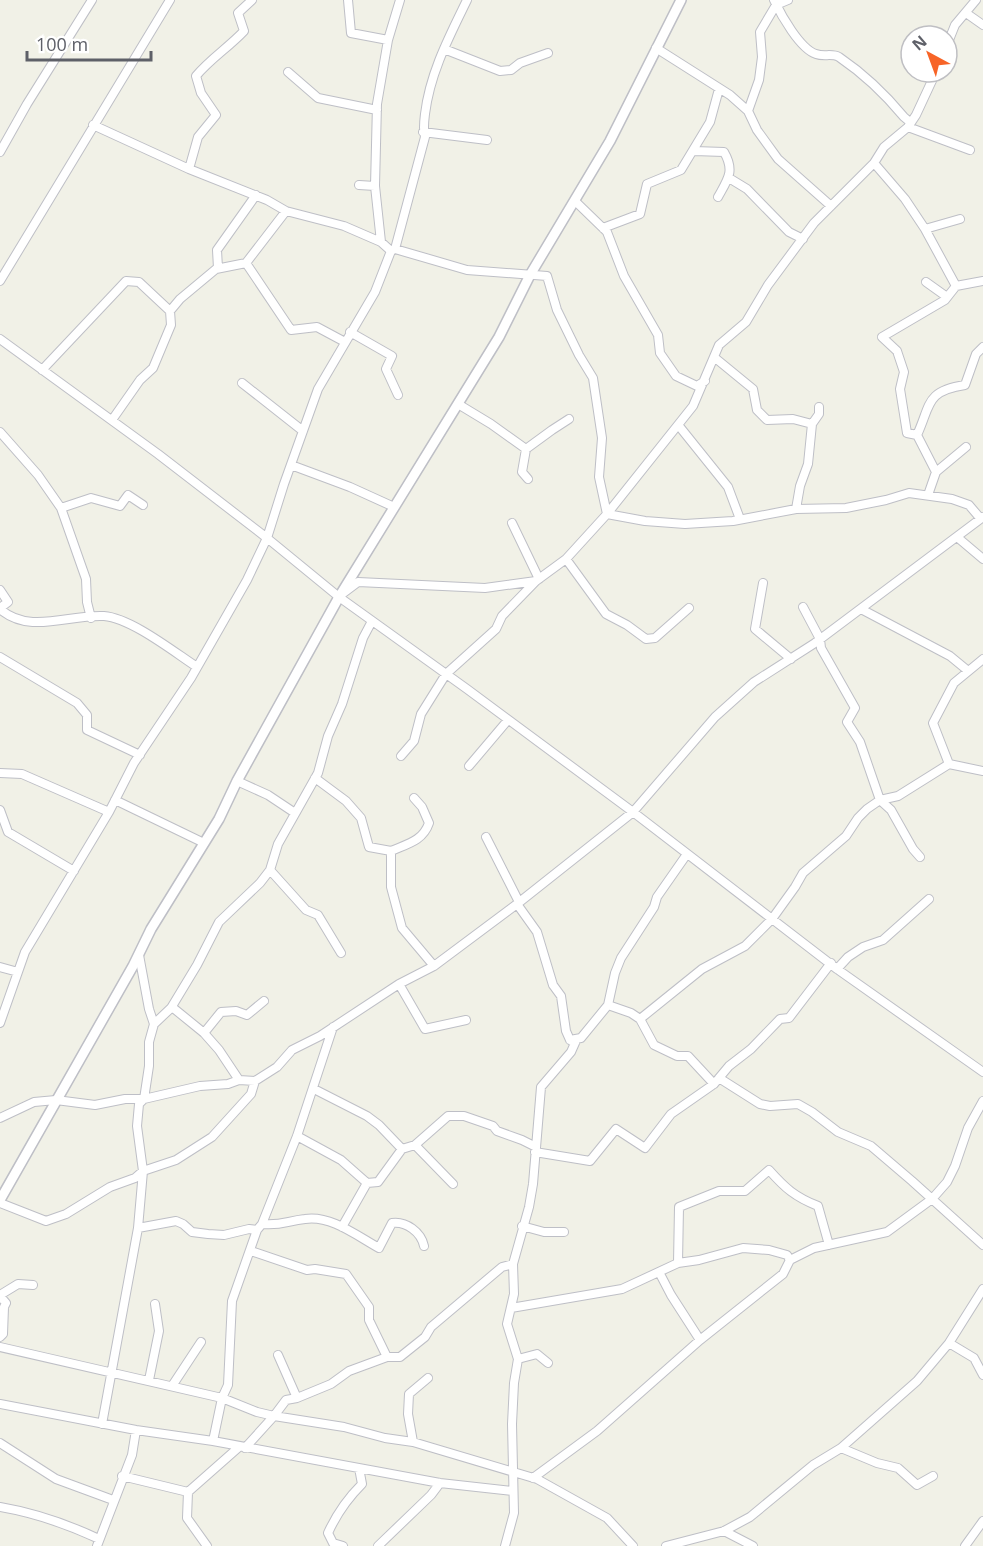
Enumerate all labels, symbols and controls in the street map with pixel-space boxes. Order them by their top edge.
scale bar [27,24,152,62]
north arrow [899,24,959,84]
text: N [907,30,931,55]
text: 100 m [36,32,88,56]

